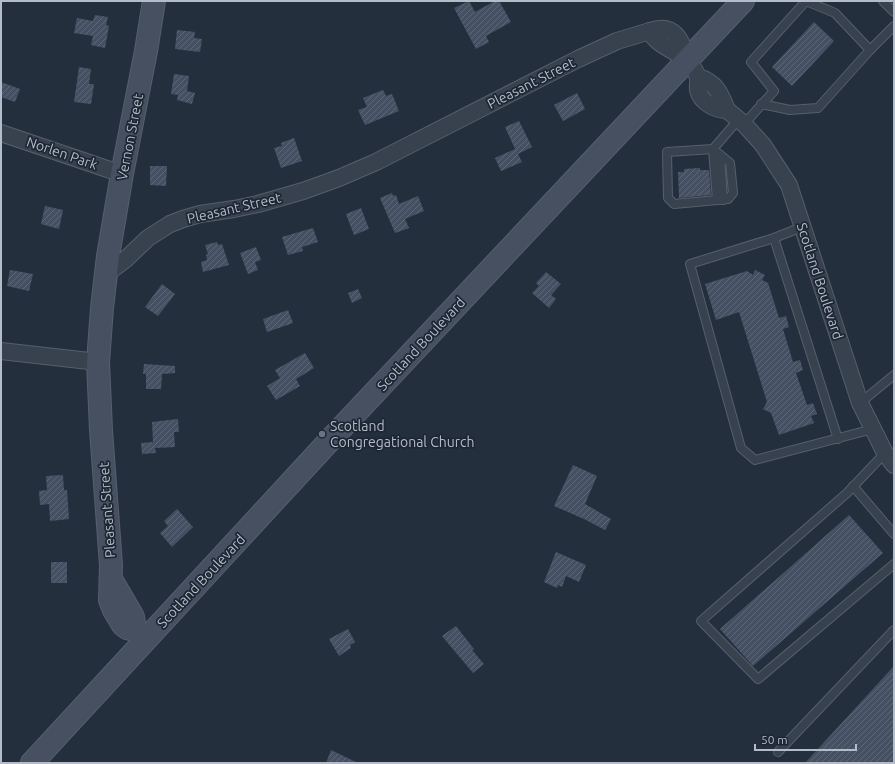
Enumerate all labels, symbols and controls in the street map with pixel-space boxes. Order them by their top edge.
street label: Pleasant Street [485,54,578,112]
street label: Vernon Street [114,92,146,182]
street label: Norlen Park [24,133,100,173]
street label: Pleasant Street [185,189,283,227]
street label: Scotland Boulevard [794,221,846,341]
street label: Scotland Boulevard [374,294,468,394]
place label: Scotland Congregational Church [330,418,475,450]
marker: Scotland Congregational Church [317,429,327,439]
street label: Pleasant Street [96,461,118,558]
street label: Scotland Boulevard [154,531,248,631]
scale bar [755,726,856,752]
text: 50 m [761,733,788,746]

